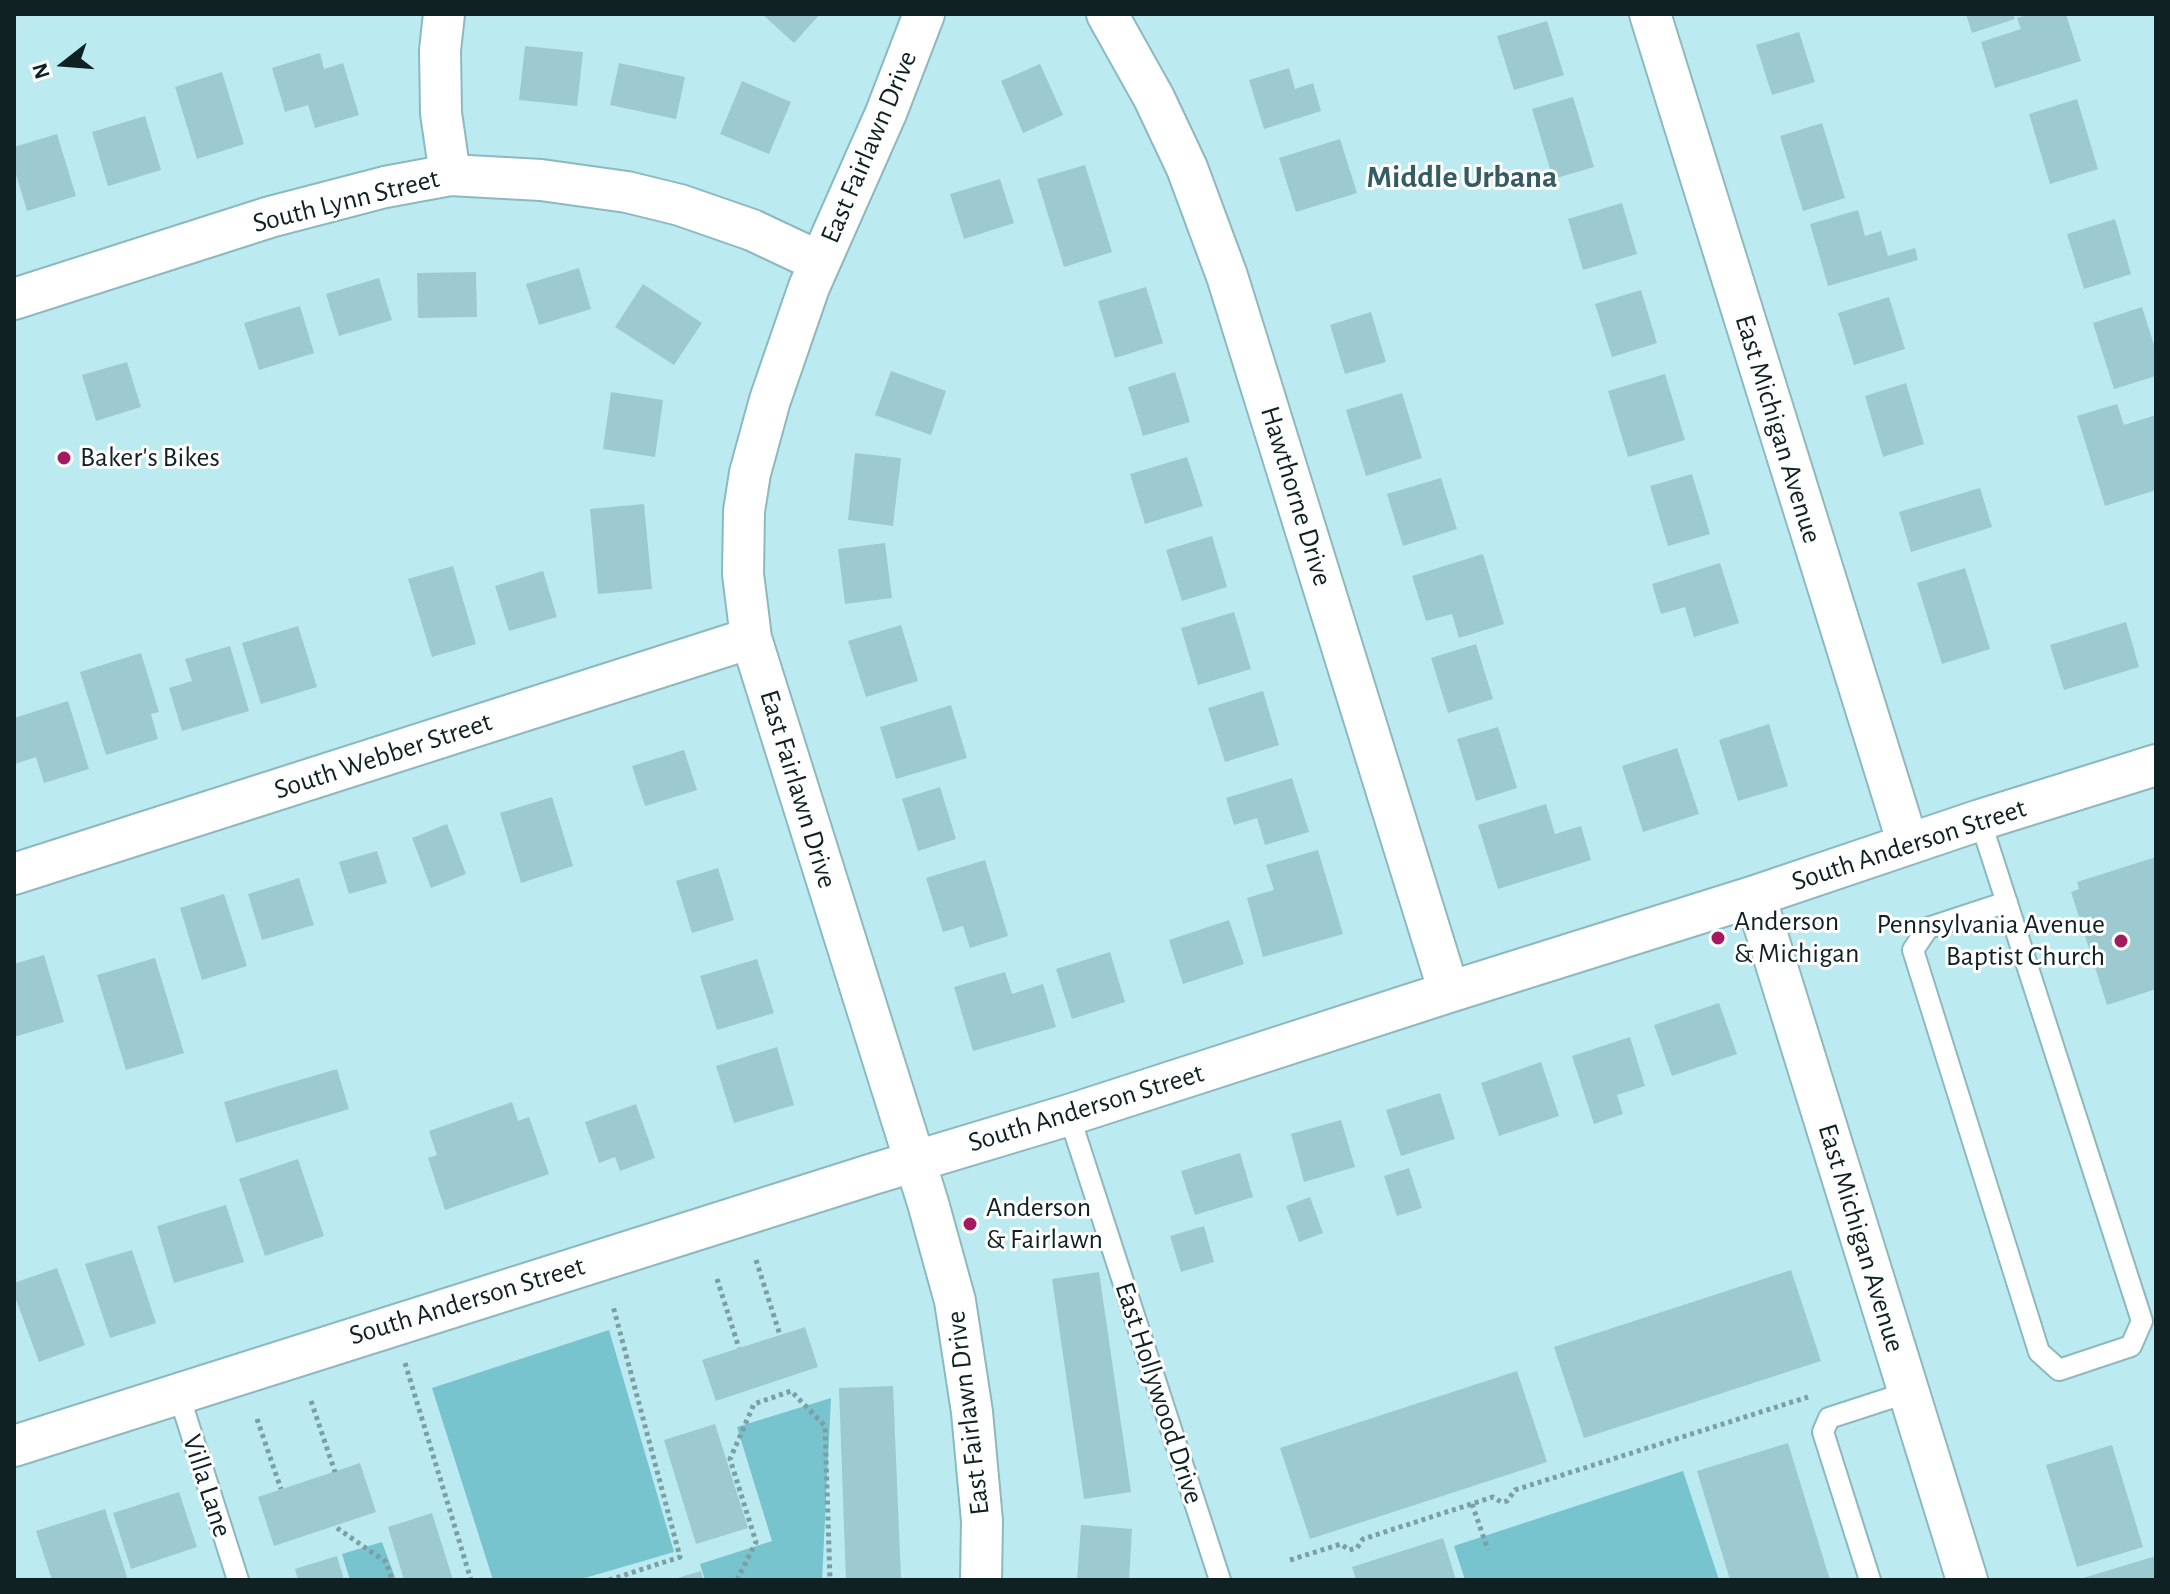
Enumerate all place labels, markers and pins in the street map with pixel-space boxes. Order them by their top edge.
place label: Baker's Bikes [80,441,220,475]
marker: Baker's Bikes [55,449,73,467]
place label: Anderson & Michigan [1734,905,1859,971]
place label: Pennsylvania Avenue Baptist Church [1876,908,2105,974]
marker: Anderson & Michigan [1709,929,1727,947]
marker: Pennsylvania Avenue Baptist Church [2112,932,2130,950]
place label: Anderson & Fairlawn [986,1191,1103,1257]
marker: Anderson & Fairlawn [961,1215,979,1233]

